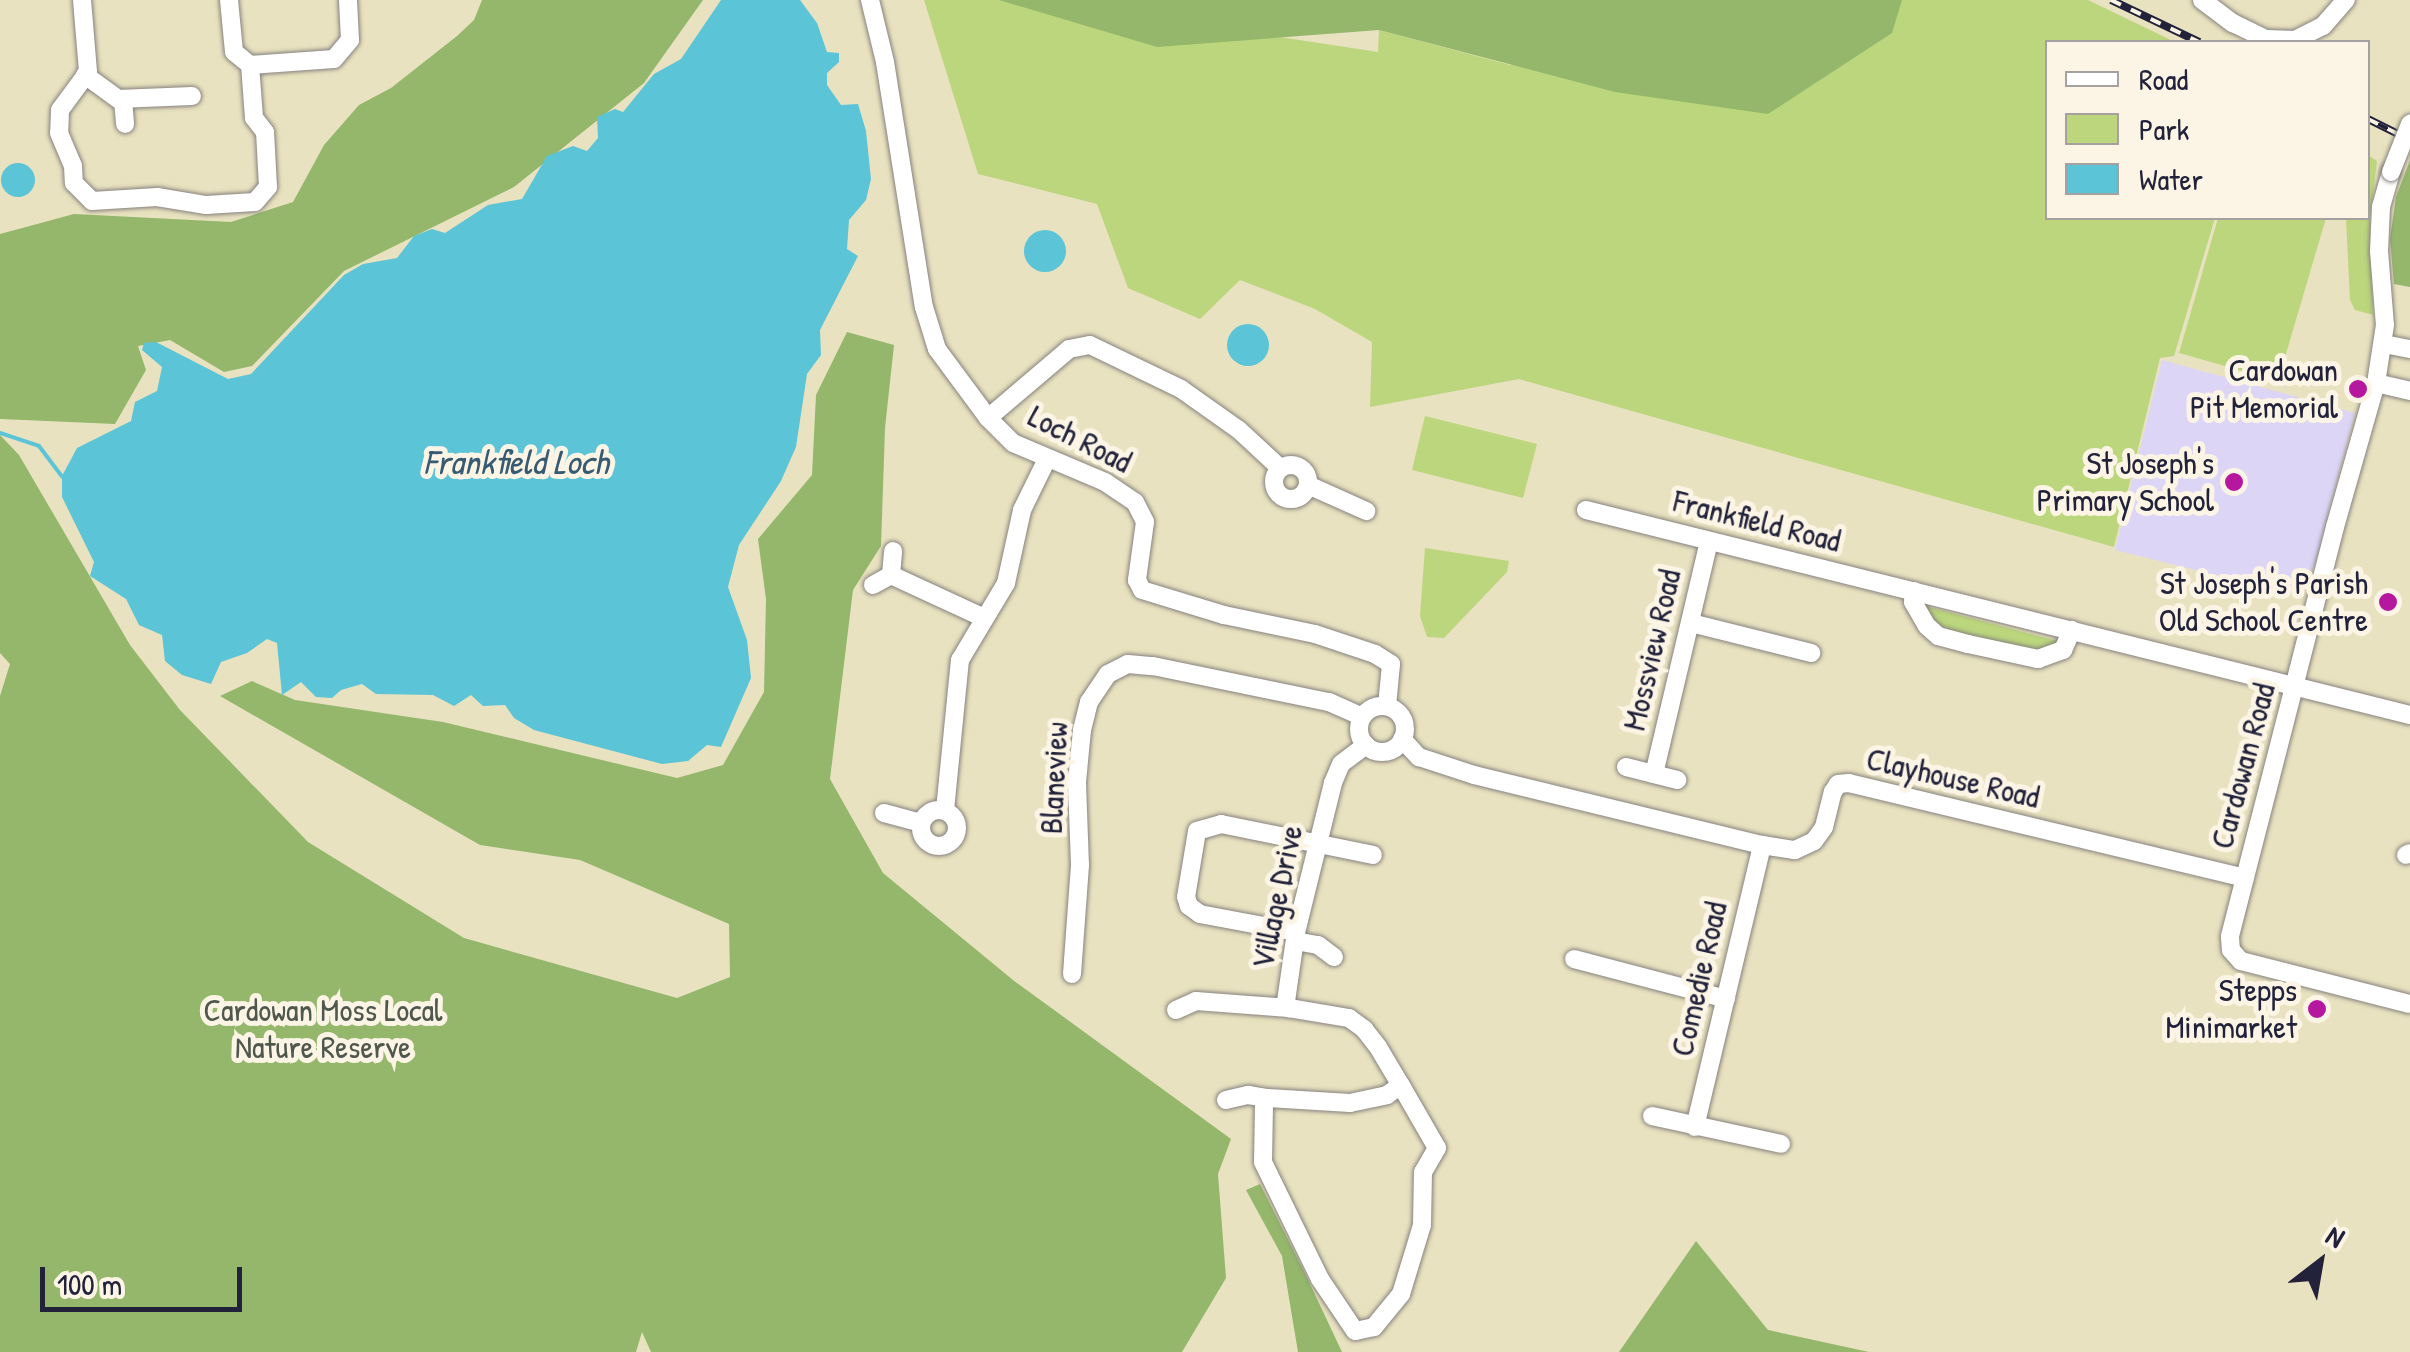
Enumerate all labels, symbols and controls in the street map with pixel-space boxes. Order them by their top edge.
legend [2045,40,2370,220]
text: Road [2139,59,2188,99]
text: Park [2139,109,2189,149]
text: Water [2139,159,2203,199]
place label: Cardowan Pit Memorial [2190,352,2338,427]
marker: Cardowan Pit Memorial [2347,378,2369,400]
street label: Loch Road [1022,397,1138,481]
water label: Frankfield Loch [423,441,609,483]
place label: St Joseph's Primary School [2037,445,2214,520]
marker: St Joseph's Primary School [2223,471,2245,493]
street label: Frankfield Road [1669,482,1845,560]
place label: St Joseph's Parish Old School Centre [2159,565,2368,640]
street label: Mossview Road [1615,566,1689,734]
marker: St Joseph's Parish Old School Centre [2377,591,2399,613]
street label: Cardowan Road [2203,679,2283,853]
street label: Blaneview [1032,721,1076,835]
street label: Clayhouse Road [1863,739,2043,817]
street label: Village Drive [1243,822,1311,972]
street label: Comedie Road [1663,898,1735,1060]
place label: Stepps Minimarket [2166,972,2297,1047]
park label: Cardowan Moss Local Nature Reserve [203,992,443,1067]
marker: Stepps Minimarket [2306,998,2328,1020]
north arrow [2270,1212,2370,1312]
text: N [2319,1216,2352,1256]
scale bar [45,1247,248,1309]
text: 100 m [57,1264,122,1304]

